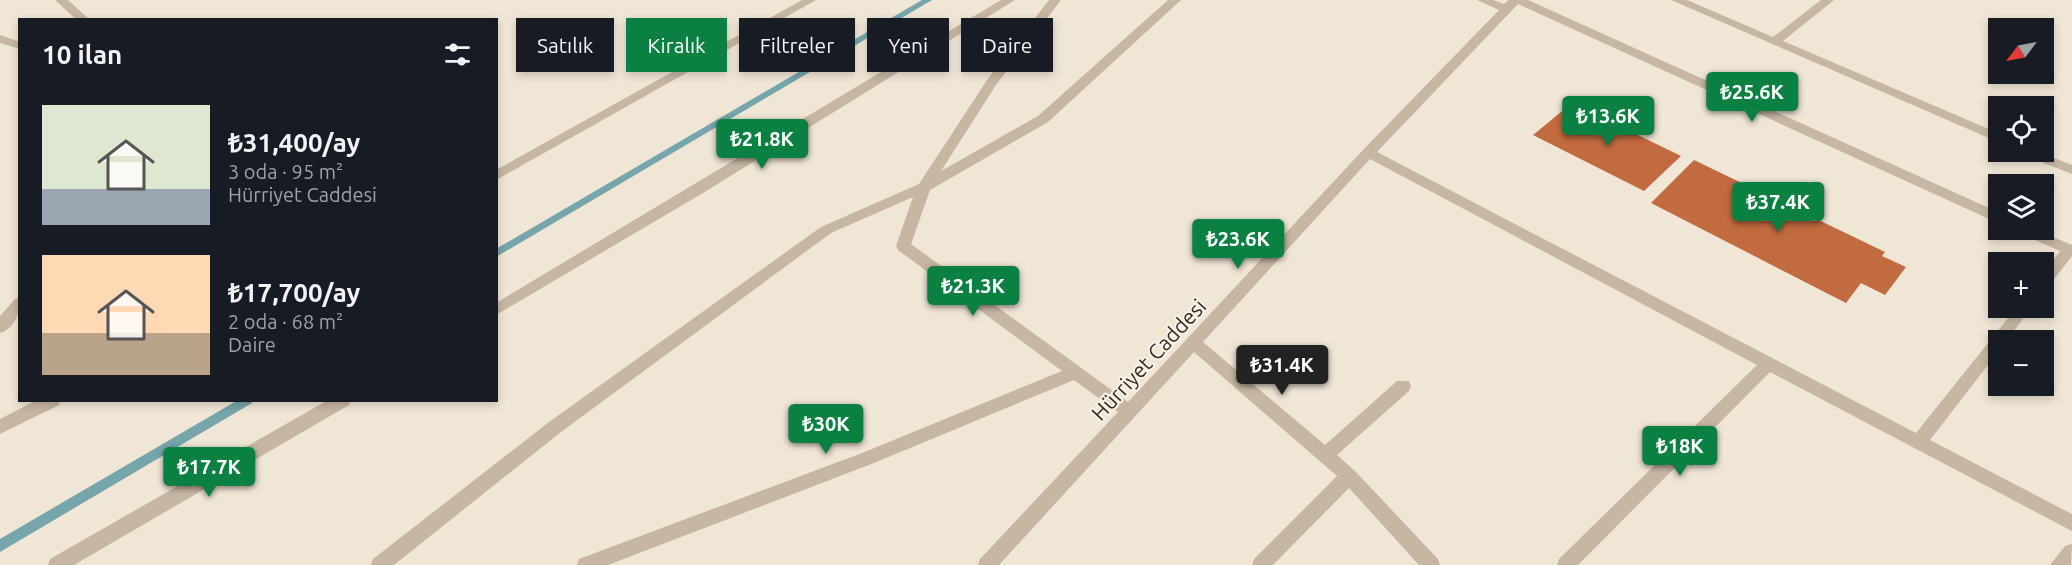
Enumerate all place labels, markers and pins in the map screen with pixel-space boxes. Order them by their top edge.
pin: ₺25.6K [1703,72,1801,123]
pin: ₺13.6K [1559,96,1657,147]
pin: ₺21.8K [713,119,811,170]
pin: ₺37.4K [1729,182,1827,233]
pin: ₺23.6K [1189,219,1287,270]
pin: ₺21.3K [924,266,1022,317]
pin: ₺31.4K [1233,345,1331,396]
pin: ₺30K [790,404,862,455]
pin: ₺18K [1644,426,1716,477]
pin: ₺17.7K [160,447,258,498]

